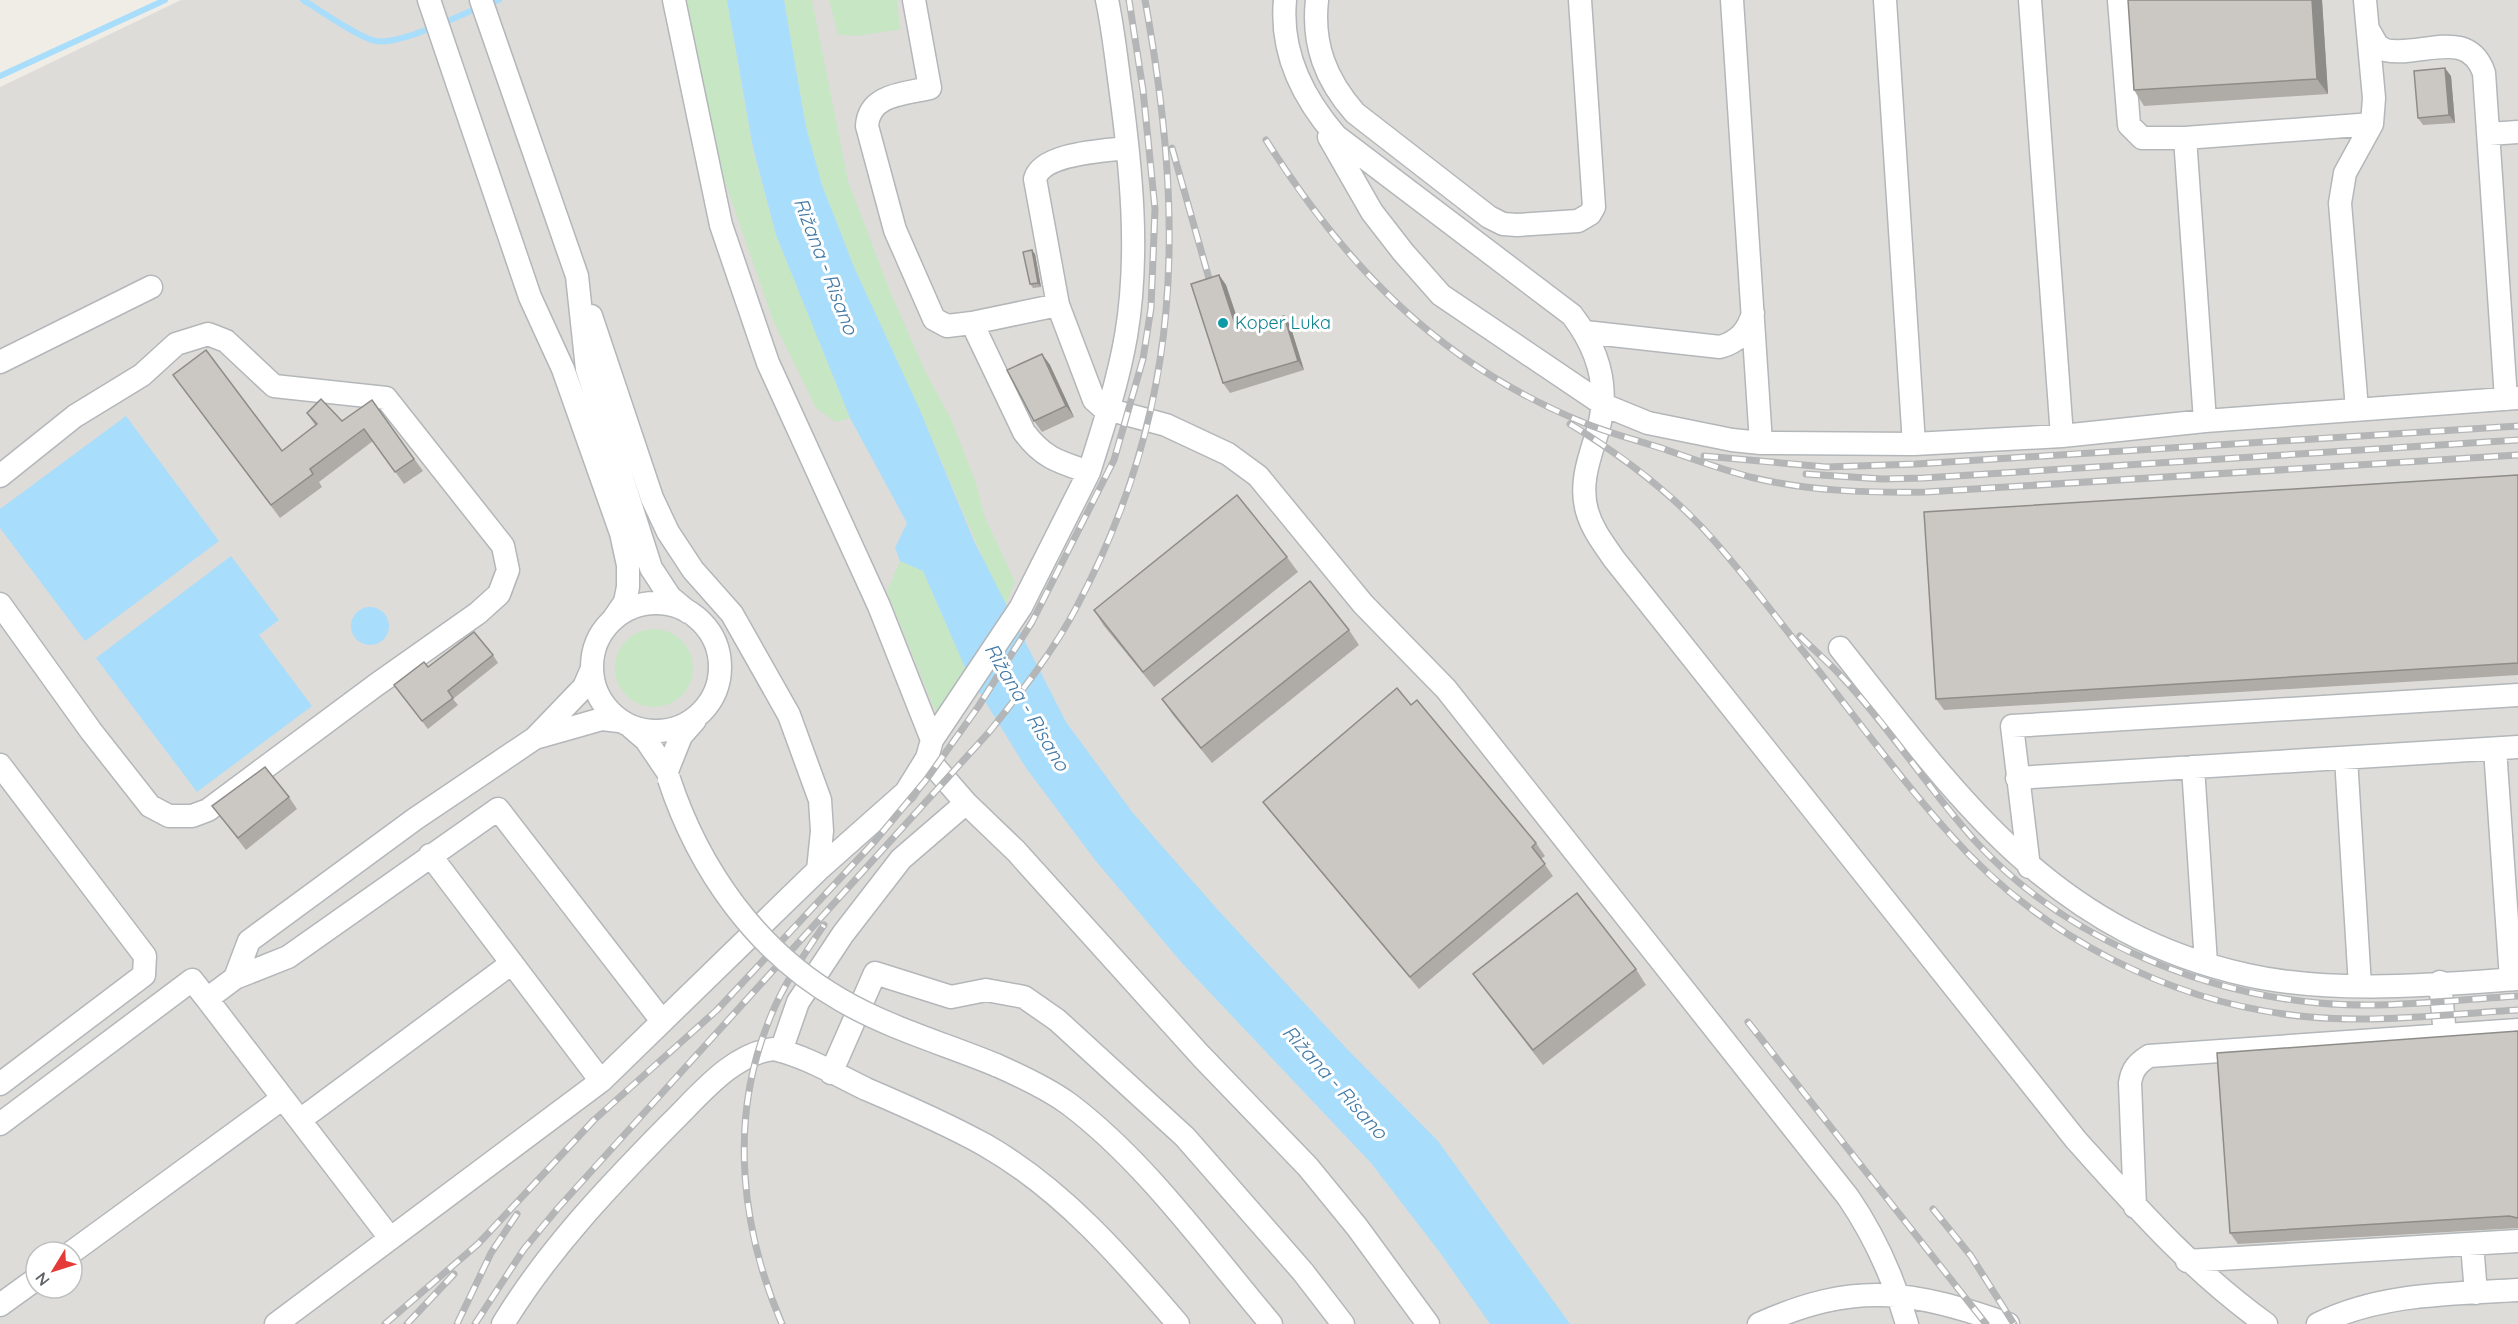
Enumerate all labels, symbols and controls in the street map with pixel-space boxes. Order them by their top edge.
water label: Rižana - Risano [789,194,864,339]
place label: Koper Luka [1235,311,1331,334]
marker: Koper Luka [1216,316,1230,330]
water label: Rižana - Risano [979,638,1076,776]
water label: Rižana - Risano [1278,1020,1394,1144]
north arrow [24,1240,84,1300]
text: N [31,1268,54,1290]

